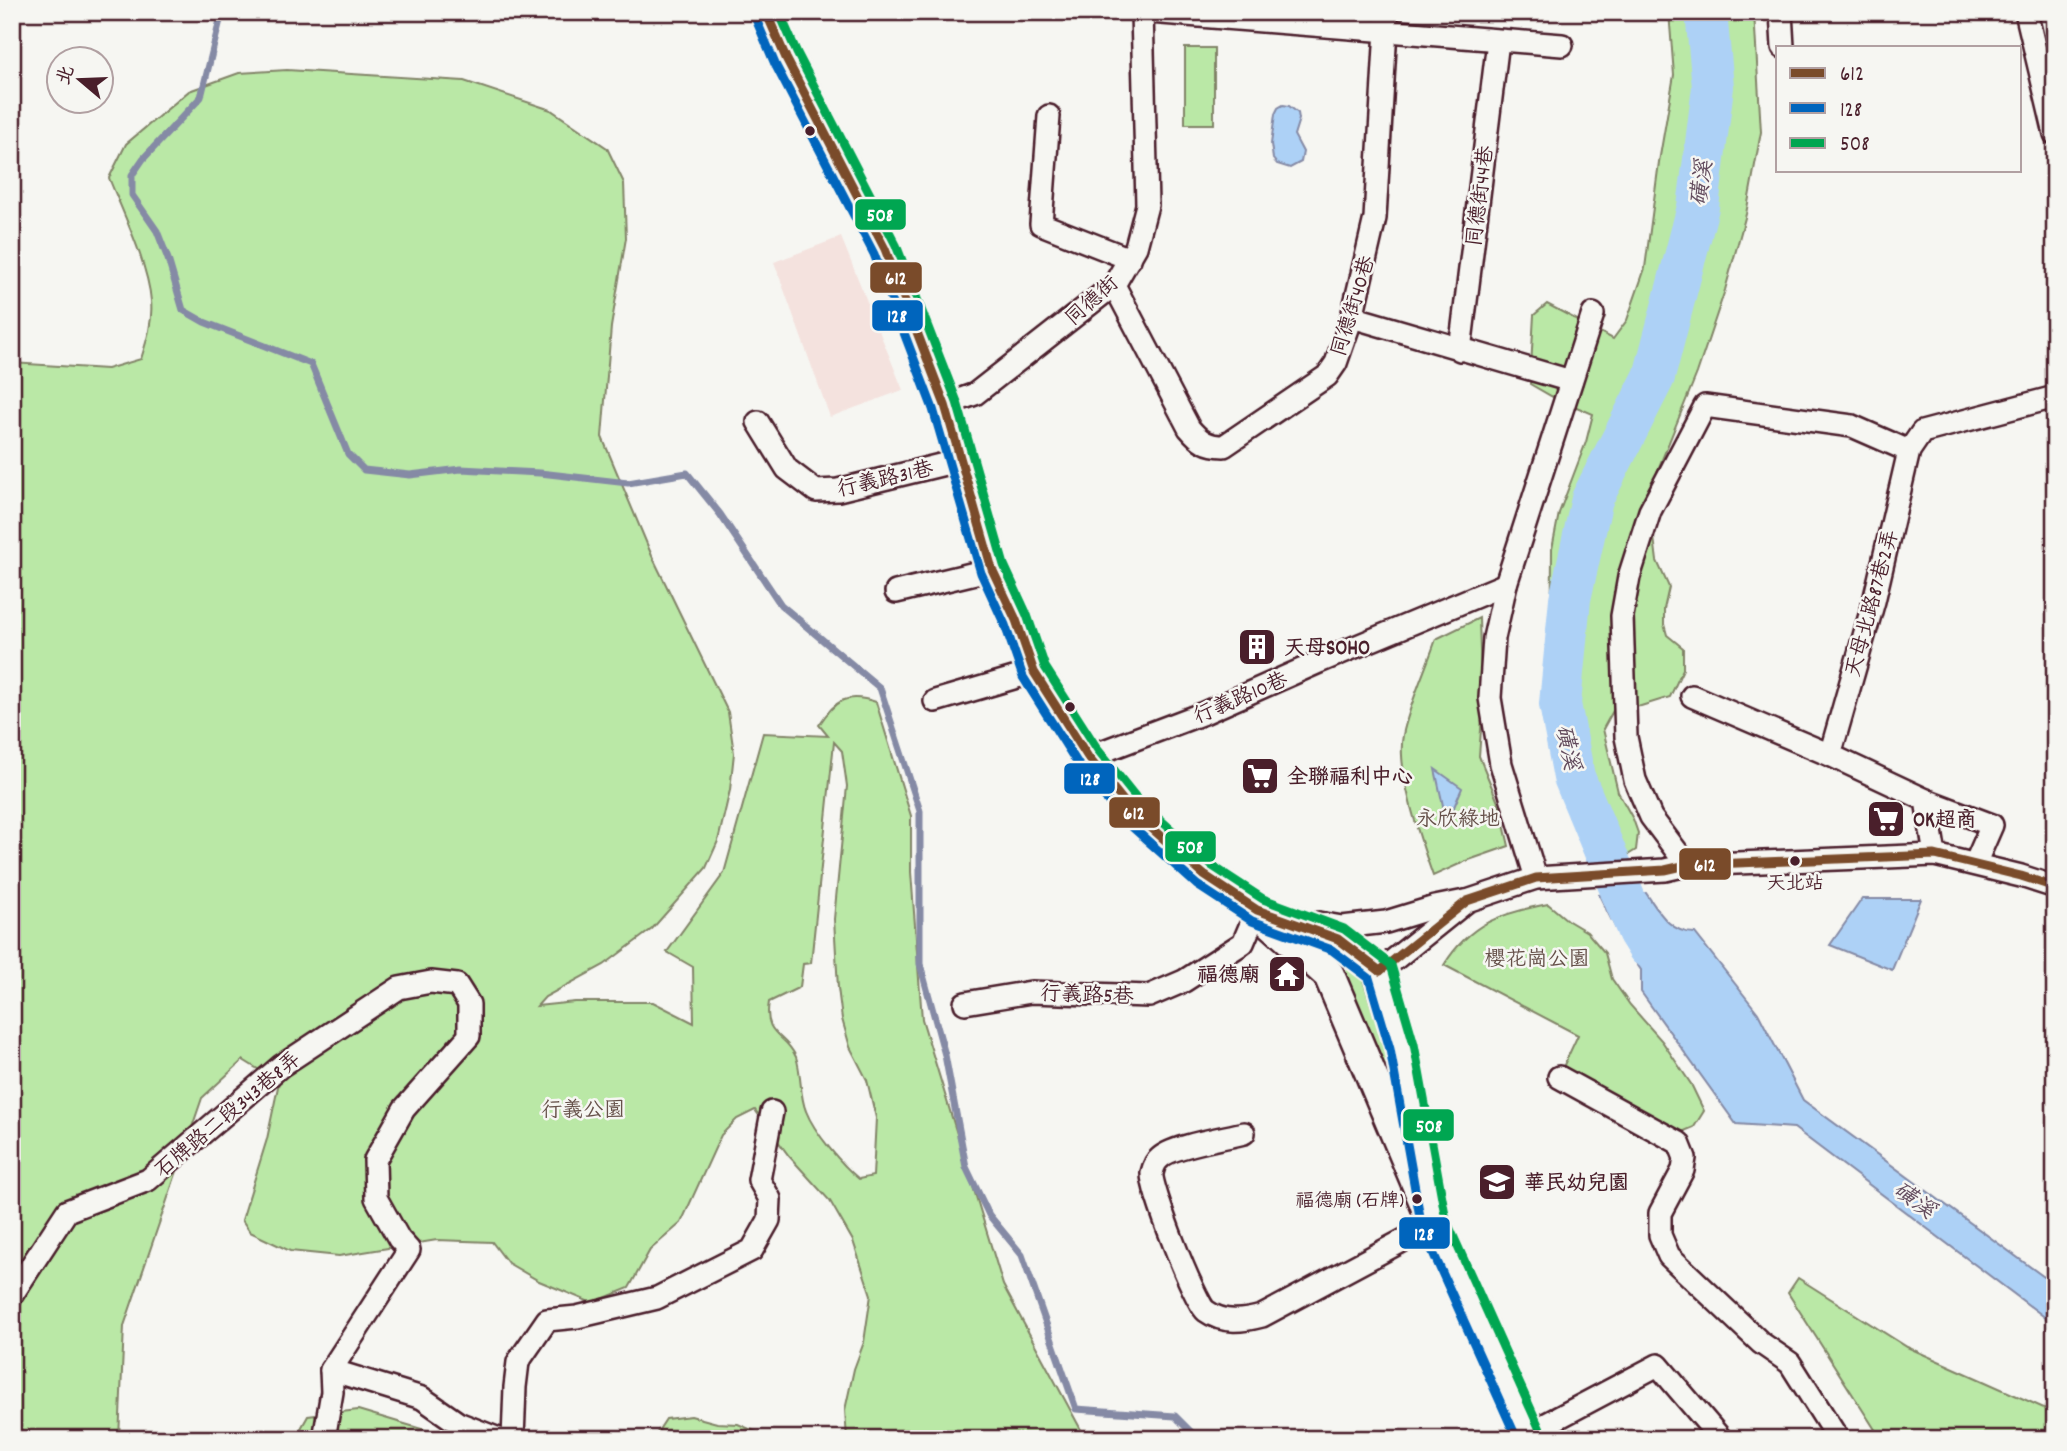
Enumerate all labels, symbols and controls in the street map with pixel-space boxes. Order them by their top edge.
north arrow [46,46,116,116]
legend [1776,46,2022,172]
text: 612 [1840,61,1864,91]
text: 北 [51,62,83,89]
text: 128 [1840,97,1862,127]
unlabelled marker [803,124,817,138]
text: 508 [1840,131,1870,161]
street label: 同德街44巷 [1461,144,1503,249]
water label: 磺溪 [1684,156,1723,209]
line badge: 508 [854,198,907,231]
text: 508 [867,204,894,231]
street label: 同德街40巷 [1325,253,1384,361]
line badge: 612 [869,261,923,294]
text: 612 [885,267,907,294]
street label: 同德街 [1060,270,1126,334]
line badge: 128 [871,299,924,332]
text: 128 [887,305,907,332]
street label: 行義路31巷 [835,455,937,507]
street label: 天母北路87巷2弄 [1840,527,1908,681]
building icon: 天母SOHO [1236,626,1278,668]
place label: 天母SOHO [1284,635,1370,665]
street label: 行義路10巷 [1189,666,1293,733]
unlabelled marker [1063,700,1077,714]
water label: 磺溪 [1545,722,1587,776]
supermarket icon: 全聯福利中心 [1239,755,1281,797]
line badge: 128 [1063,762,1116,795]
place label: 全聯福利中心 [1287,764,1413,794]
text: 128 [1080,768,1100,795]
line badge: 612 [1108,796,1161,829]
supermarket icon: OK超商 [1865,798,1907,840]
text: 612 [1123,802,1145,829]
park label: 永欣綠地 [1416,806,1500,836]
place label: OK超商 [1913,807,1977,837]
line badge: 508 [1164,830,1217,863]
text: 508 [1177,836,1204,863]
line badge: 612 [1678,847,1732,881]
text: 612 [1694,854,1716,881]
marker: 天北站 [1788,854,1802,868]
place label: 天北站 [1766,872,1824,899]
park label: 櫻花崗公園 [1485,946,1590,976]
temple icon: 福德廟 [1266,953,1308,995]
place label: 福德廟 [1197,962,1260,992]
street label: 行義路5巷 [1040,980,1134,1014]
street label: 石牌路二段343巷8弄 [149,1046,309,1187]
park label: 行義公園 [541,1097,625,1127]
line badge: 508 [1402,1108,1455,1142]
text: 508 [1416,1115,1443,1142]
school or university icon: 華民幼兒園 [1476,1161,1518,1203]
place label: 華民幼兒園 [1524,1170,1629,1200]
water label: 磺溪 [1885,1175,1943,1230]
place label: 福德廟 (石牌) [1295,1189,1404,1216]
marker: 福德廟 (石牌) [1410,1192,1424,1206]
line badge: 128 [1398,1216,1451,1250]
text: 128 [1414,1223,1434,1250]

